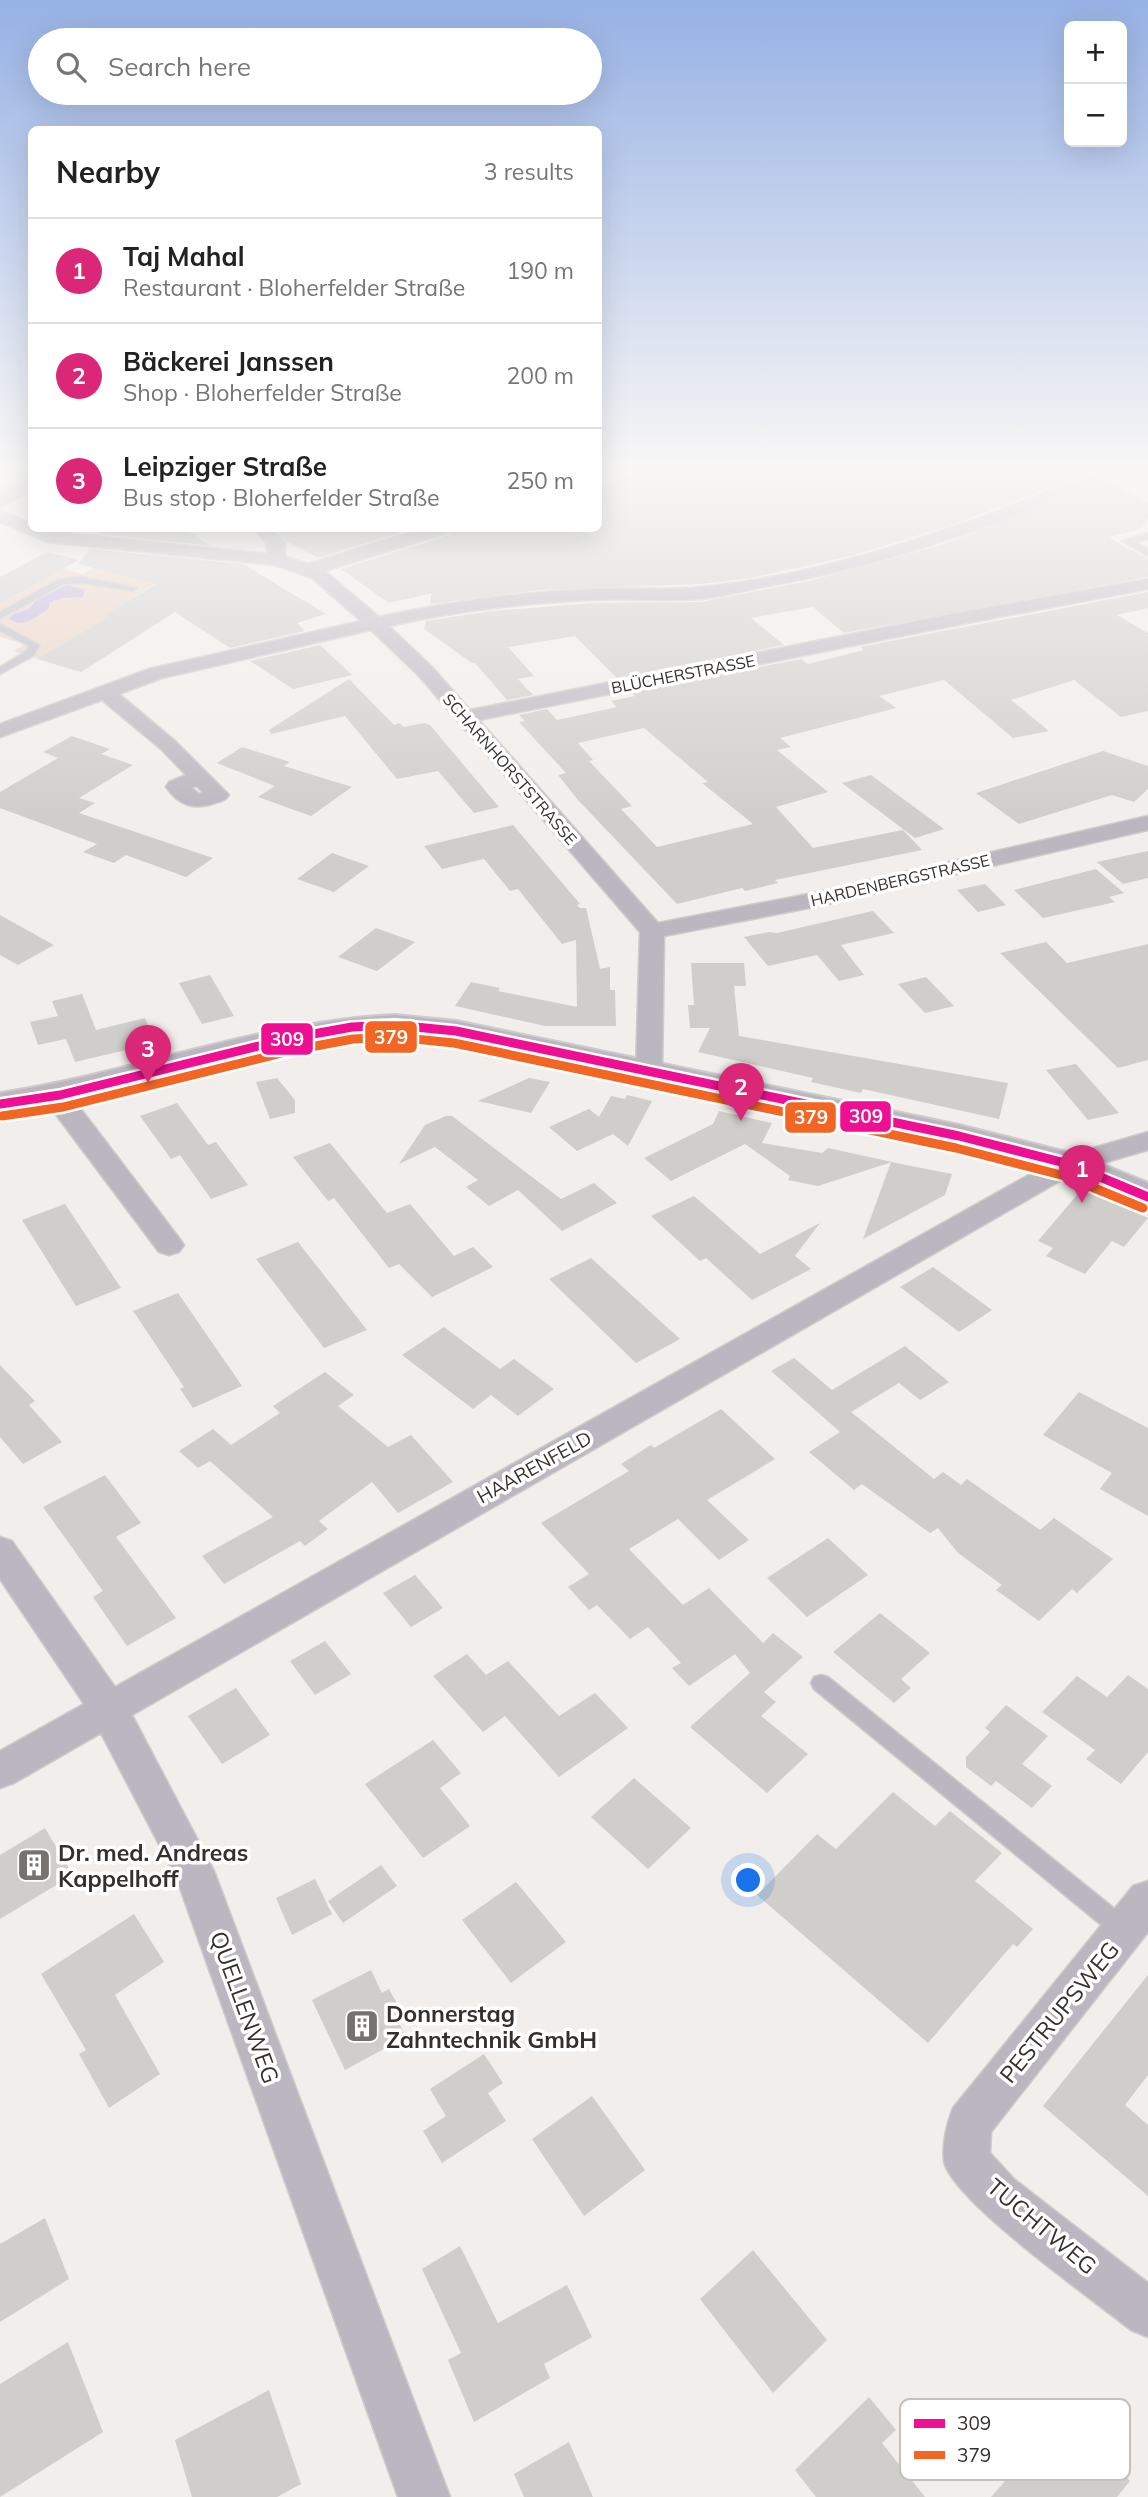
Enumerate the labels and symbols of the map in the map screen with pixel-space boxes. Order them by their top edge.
street label: BLÜCHERSTRASSE [610,650,756,698]
street label: SCHARNHORSTSTRASSE [439,689,581,849]
street label: HARDENBERGSTRASSE [809,850,991,910]
line badge: 379 [364,1020,418,1054]
line badge: 309 [260,1022,314,1056]
pin: 3 [125,1025,171,1083]
text: 379 [374,1025,408,1049]
text: 309 [270,1027,304,1051]
pin: 2 [718,1063,764,1121]
line badge: 309 [839,1100,892,1133]
line badge: 379 [784,1101,837,1134]
text: 309 [849,1104,883,1128]
text: 379 [794,1105,828,1129]
pin: 1 [1059,1145,1105,1203]
street label: HAARENFELD [472,1426,596,1508]
place label: Dr. med. Andreas Kappelhoff [58,1838,248,1893]
building icon: Dr. med. Andreas Kappelhoff [15,1846,53,1884]
your location [731,1863,765,1897]
street label: QUELLENWEG [204,1927,286,2087]
street label: PESTRUPSWEG [993,1935,1125,2089]
place label: Donnerstag Zahntechnik GmbH [386,1999,597,2054]
building icon: Donnerstag Zahntechnik GmbH [343,2007,381,2045]
street label: TUCHTWEG [981,2172,1103,2280]
legend [900,2399,1130,2480]
text: 309 [957,2411,991,2435]
text: 379 [957,2443,991,2467]

